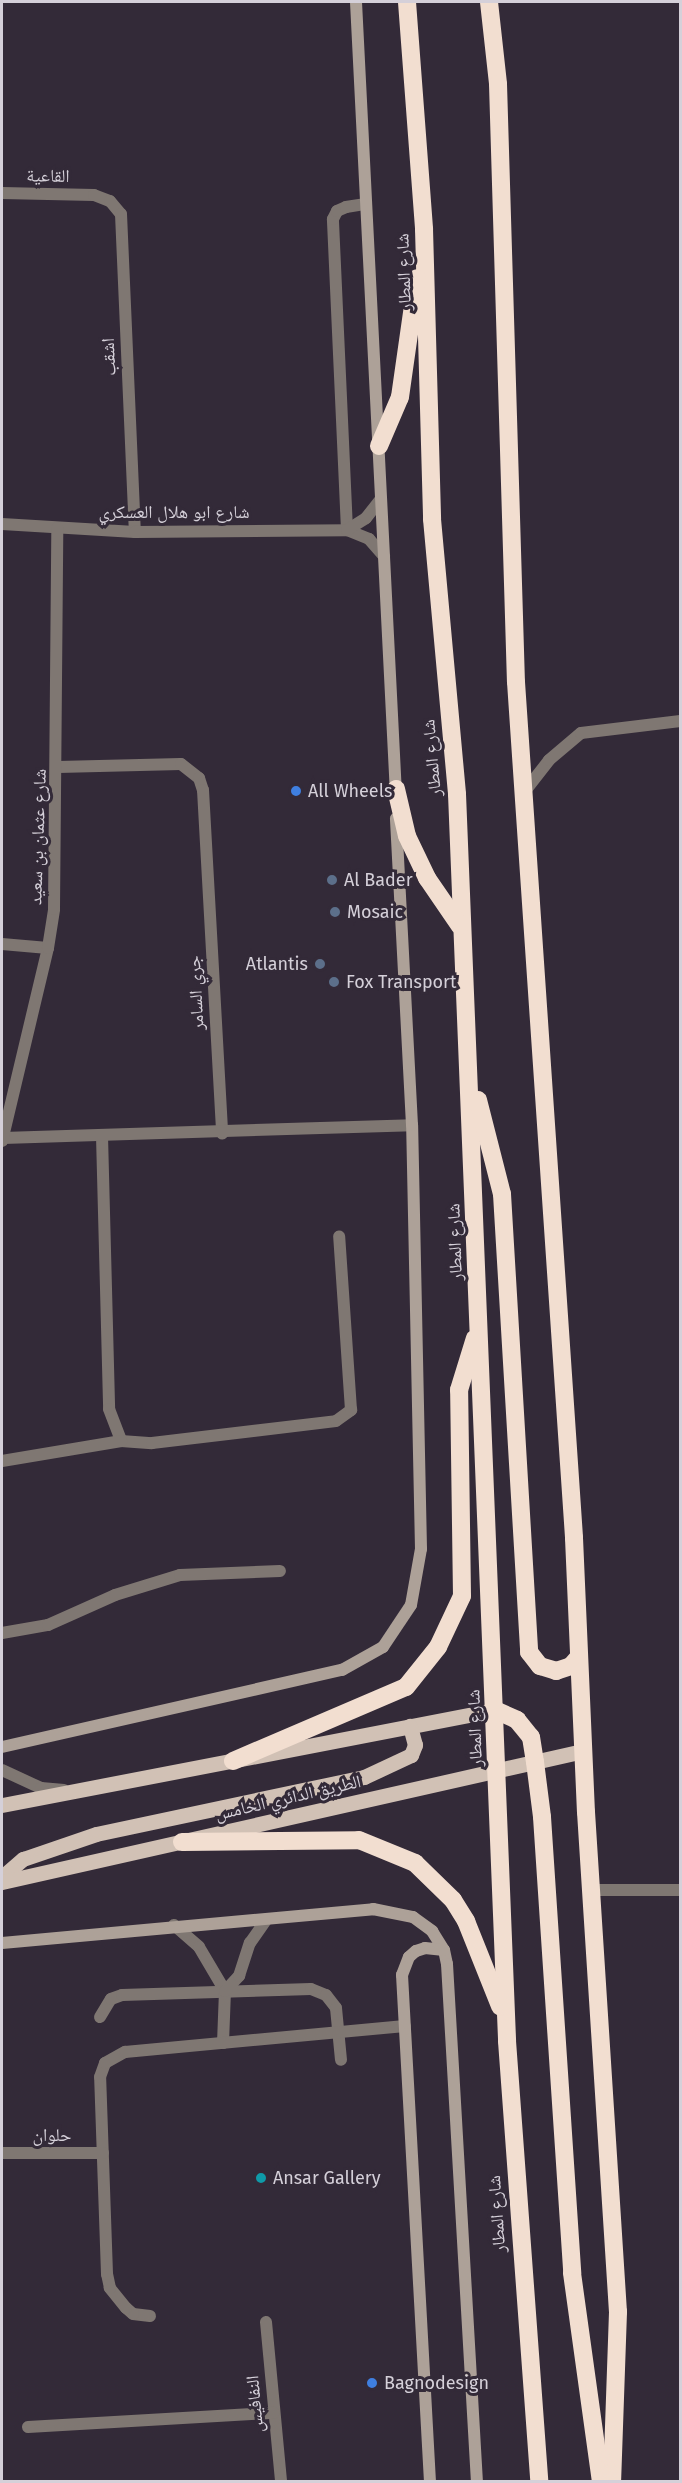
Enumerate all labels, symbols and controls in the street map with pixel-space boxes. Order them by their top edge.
street label: القاعية [26,165,70,187]
street label: شارع المطار [392,233,416,311]
street label: اشقب [97,338,121,376]
street label: شارع ابو هلال العسكري [98,501,250,523]
street label: شارع المطار [418,719,446,797]
street label: شارع عثمان بن سعيد [25,768,51,906]
place label: All Wheels [308,780,392,802]
marker: All Wheels [289,784,303,798]
place label: Al Bader [344,869,413,891]
marker: Al Bader [325,873,339,887]
place label: Mosaic [347,901,403,923]
marker: Mosaic [328,905,342,919]
place label: Atlantis [246,953,308,975]
street label: جري السامر [183,955,209,1031]
marker: Atlantis [313,957,327,971]
place label: Fox Transport [346,971,457,993]
marker: Fox Transport [327,975,341,989]
street label: شارع المطار [443,1203,467,1281]
street label: شارع المطار [463,1689,487,1767]
street label: الطريق الدائري الخامس [213,1771,363,1825]
street label: حلوان [32,2124,72,2146]
place label: Ansar Gallery [273,2167,381,2189]
marker: Ansar Gallery [254,2171,268,2185]
street label: شارع المطار [484,2175,510,2253]
place label: Bagnodesign [384,2372,489,2394]
street label: النفافيس [242,2375,268,2433]
marker: Bagnodesign [365,2376,379,2390]

